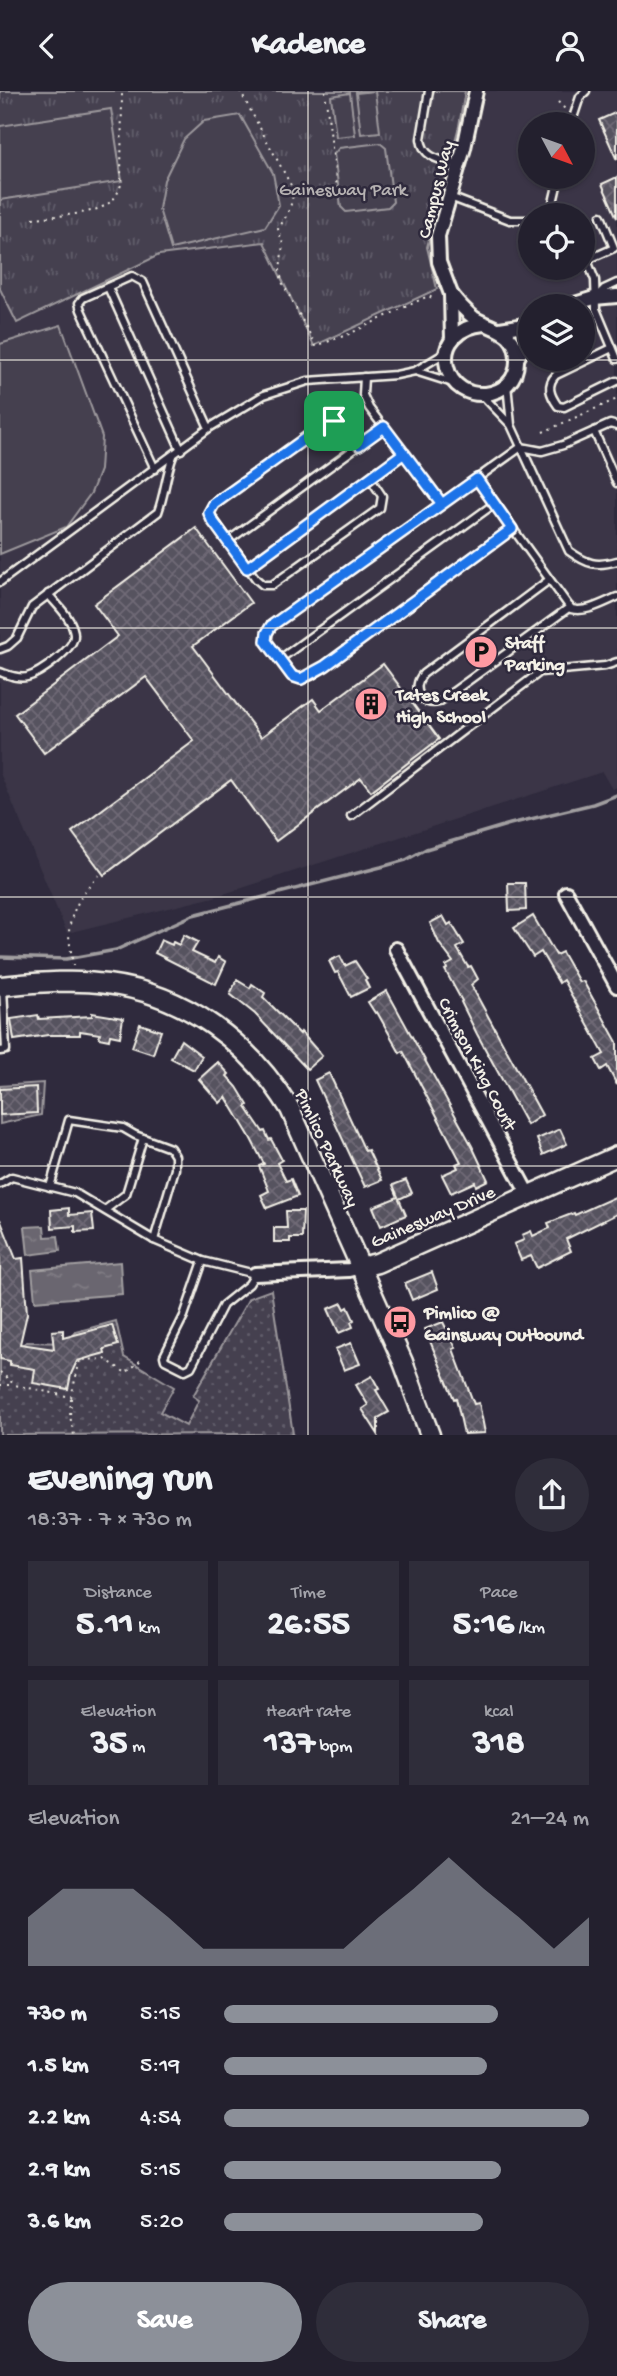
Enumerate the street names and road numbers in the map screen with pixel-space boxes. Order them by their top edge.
street label: Campus Way [414,138,461,241]
street label: Crimson King Court [431,994,522,1137]
street label: Pimlico Parkway [288,1085,364,1212]
street label: Gainesway Drive [368,1182,499,1255]

